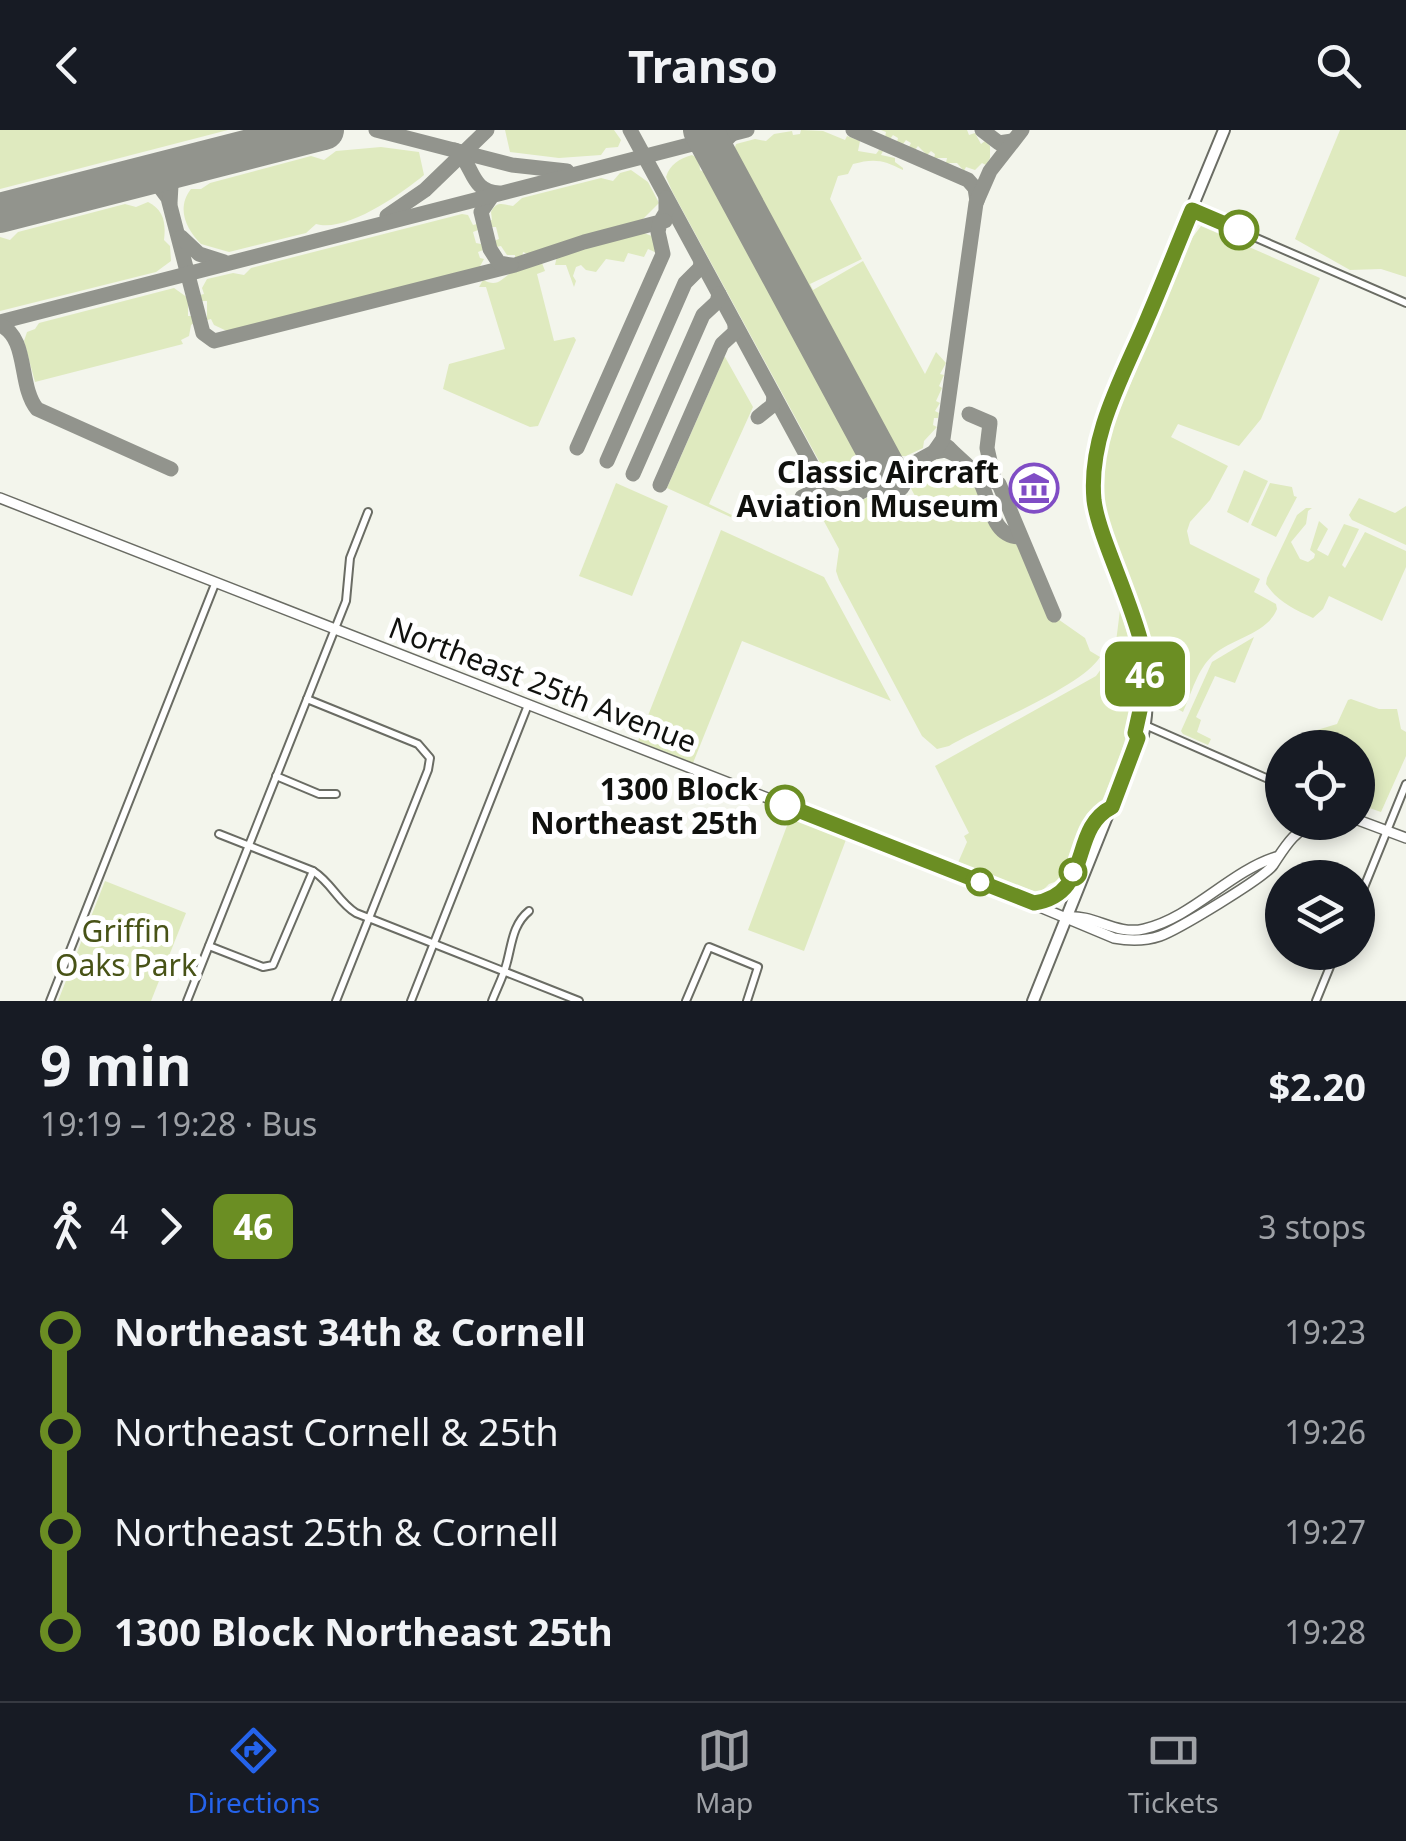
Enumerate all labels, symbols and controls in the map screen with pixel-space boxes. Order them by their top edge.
text: Transo [628,35,778,96]
icon: back [40,38,95,93]
icon: search [1311,38,1366,93]
unlabelled marker [1220,211,1258,249]
place label: Classic Aircraft Aviation Museum [737,451,999,526]
museum icon: Classic Aircraft Aviation Museum [1008,462,1060,514]
street label: Northeast 25th Avenue [383,606,703,762]
line badge: 46 [1100,642,1190,706]
text: 46 [1125,651,1165,698]
map controls [1265,730,1375,970]
button: locate [1265,730,1375,840]
place label: 1300 Block Northeast 25th [530,768,758,843]
marker: 1300 Block Northeast 25th [766,786,804,824]
unlabelled marker [1060,859,1086,885]
button: layers [1265,860,1375,970]
unlabelled marker [967,869,993,895]
park label: Griffin Oaks Park [55,910,197,985]
text: 9 min [40,1027,192,1102]
text: $2.20 [1268,1060,1366,1112]
text: 19:19 – 19:28 · Bus [40,1102,317,1145]
icon: walk [40,1199,95,1254]
icon: forward [143,1199,198,1254]
text: 46 [233,1203,273,1250]
text: 4 [110,1205,128,1248]
text: 3 stops [1258,1205,1366,1248]
text: Northeast 34th & Cornell [114,1305,586,1357]
text: 19:23 [1284,1310,1366,1353]
text: Northeast Cornell & 25th [114,1405,559,1457]
text: 19:26 [1284,1410,1366,1453]
text: Northeast 25th & Cornell [114,1505,559,1557]
text: 19:27 [1284,1510,1366,1553]
text: 1300 Block Northeast 25th [114,1605,613,1657]
text: 19:28 [1284,1610,1366,1653]
tab: Directions [187,1723,320,1821]
tab: Map [695,1723,753,1821]
tab: Tickets [1128,1723,1219,1821]

